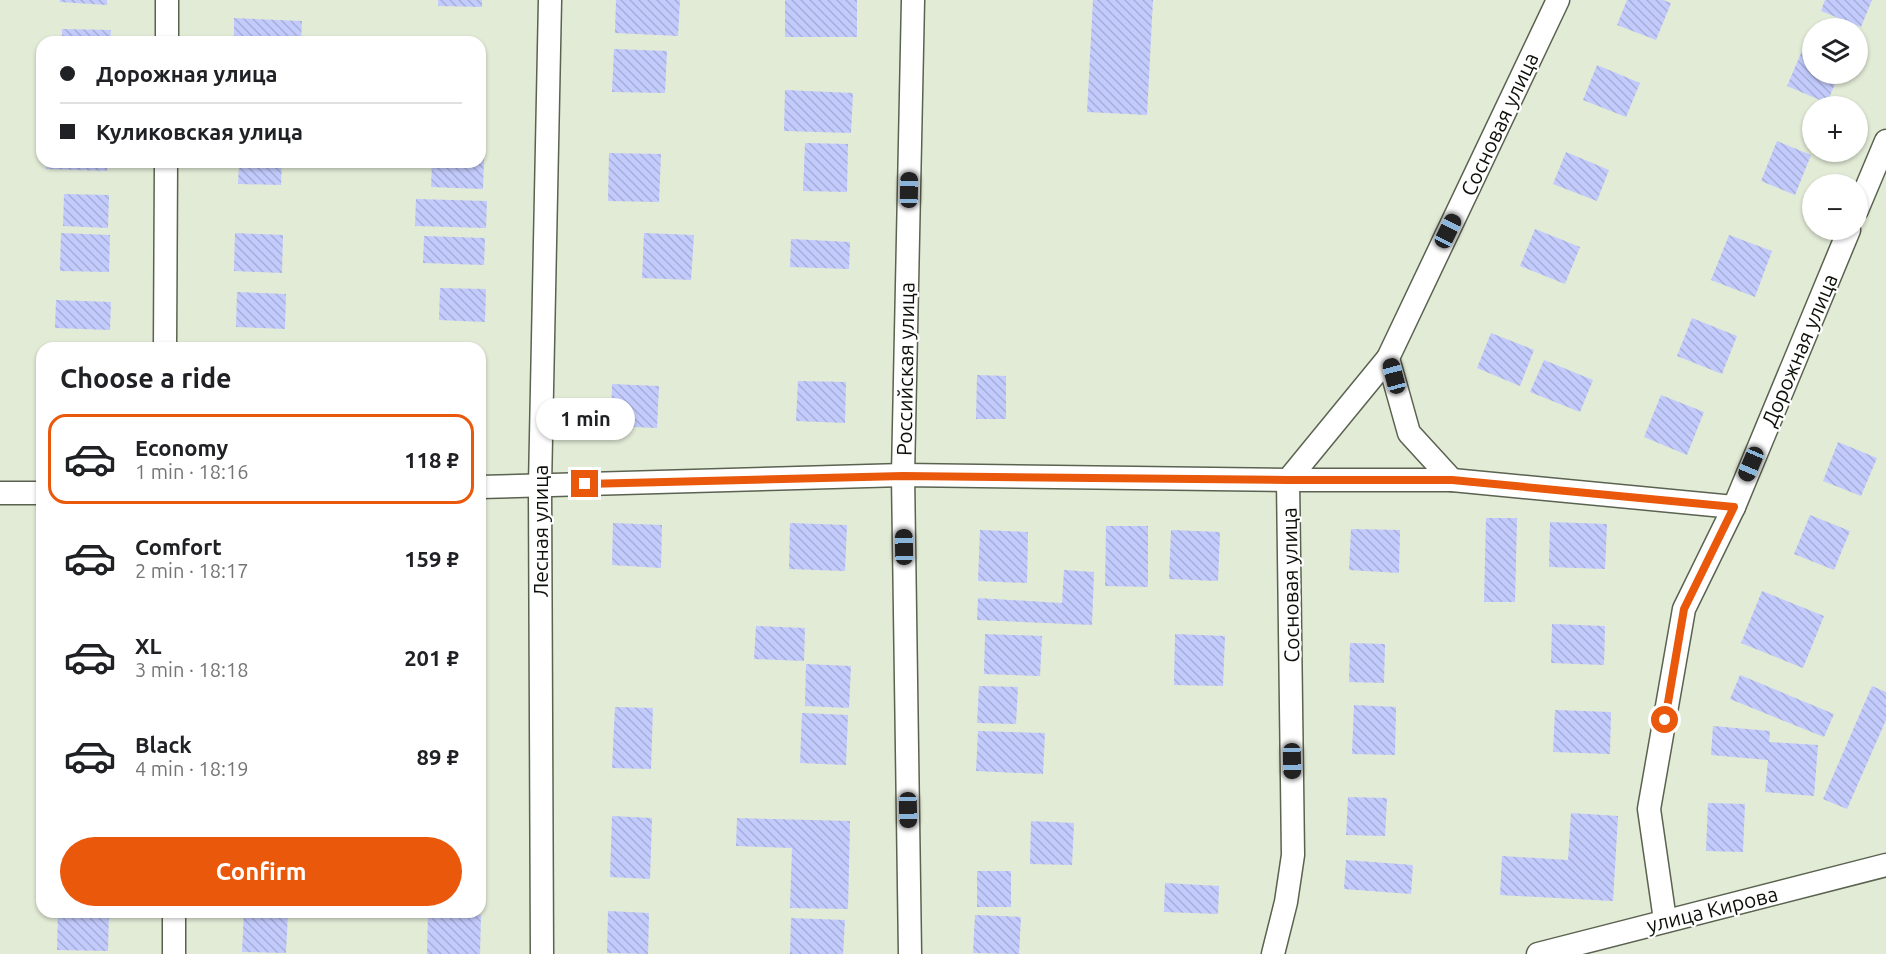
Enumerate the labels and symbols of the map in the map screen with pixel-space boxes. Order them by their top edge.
street label: Сосновая улица [1455,48,1543,200]
car [900,172,918,208]
car [1432,211,1464,251]
street label: Дорожная улица [1756,270,1842,430]
street label: Российская улица [891,282,919,456]
car [1381,356,1407,396]
callout: 1 min [536,397,634,439]
car [1736,444,1766,484]
street label: Лесная улица [528,465,552,597]
route end [571,470,598,497]
street label: Сосновая улица [1277,507,1303,663]
car [895,529,913,565]
route start [1651,706,1678,733]
car [1283,743,1301,779]
car [899,792,917,828]
street label: улица Кирова [1644,881,1780,937]

